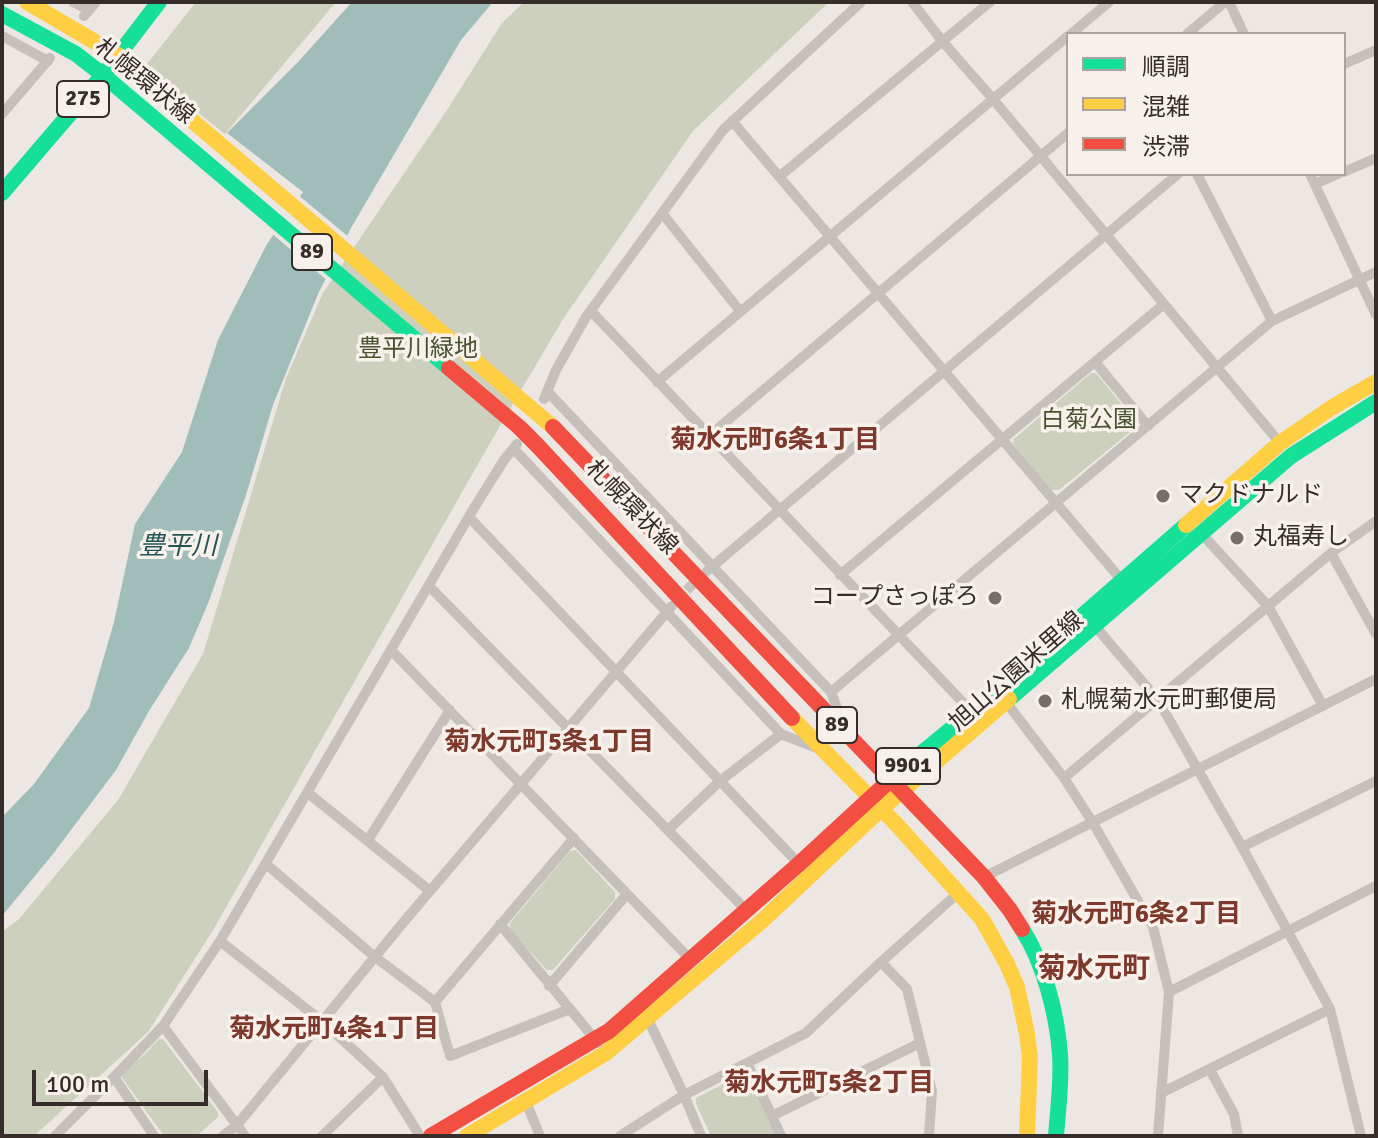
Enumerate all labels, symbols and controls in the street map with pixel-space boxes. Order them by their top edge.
legend [1066,32,1346,176]
street label: 札幌環状線 [88,33,200,131]
text: 順調 [1142,52,1190,82]
road number: 275 [57,81,109,117]
text: 混雑 [1142,92,1190,122]
text: 渋滞 [1142,132,1190,162]
road number: 89 [292,234,332,270]
park label: 豊平川緑地 [358,336,478,364]
park label: 白菊公園 [1041,407,1137,435]
district label: 菊水元町6条1丁目 [670,425,880,457]
street label: 札幌環状線 [579,455,683,561]
place label: マクドナルド [1179,482,1323,510]
marker: マクドナルド [1154,487,1172,505]
place label: 丸福寿し [1253,524,1349,552]
marker: 丸福寿し [1228,529,1246,547]
water label: 豊平川 [139,531,217,563]
place label: コープさっぽろ [811,584,979,612]
marker: コープさっぽろ [986,589,1004,607]
street label: 旭山公園米里線 [944,606,1090,738]
place label: 札幌菊水元町郵便局 [1061,687,1277,715]
marker: 札幌菊水元町郵便局 [1036,692,1054,710]
road number: 89 [817,707,857,743]
district label: 菊水元町5条1丁目 [444,727,654,759]
road number: 9901 [876,748,940,784]
district label: 菊水元町6条2丁目 [1031,899,1241,931]
district label: 菊水元町 [1038,953,1150,987]
district label: 菊水元町4条1丁目 [229,1014,439,1046]
scale bar [36,1054,212,1104]
district label: 菊水元町5条2丁目 [724,1068,934,1100]
text: 100 m [46,1069,109,1099]

